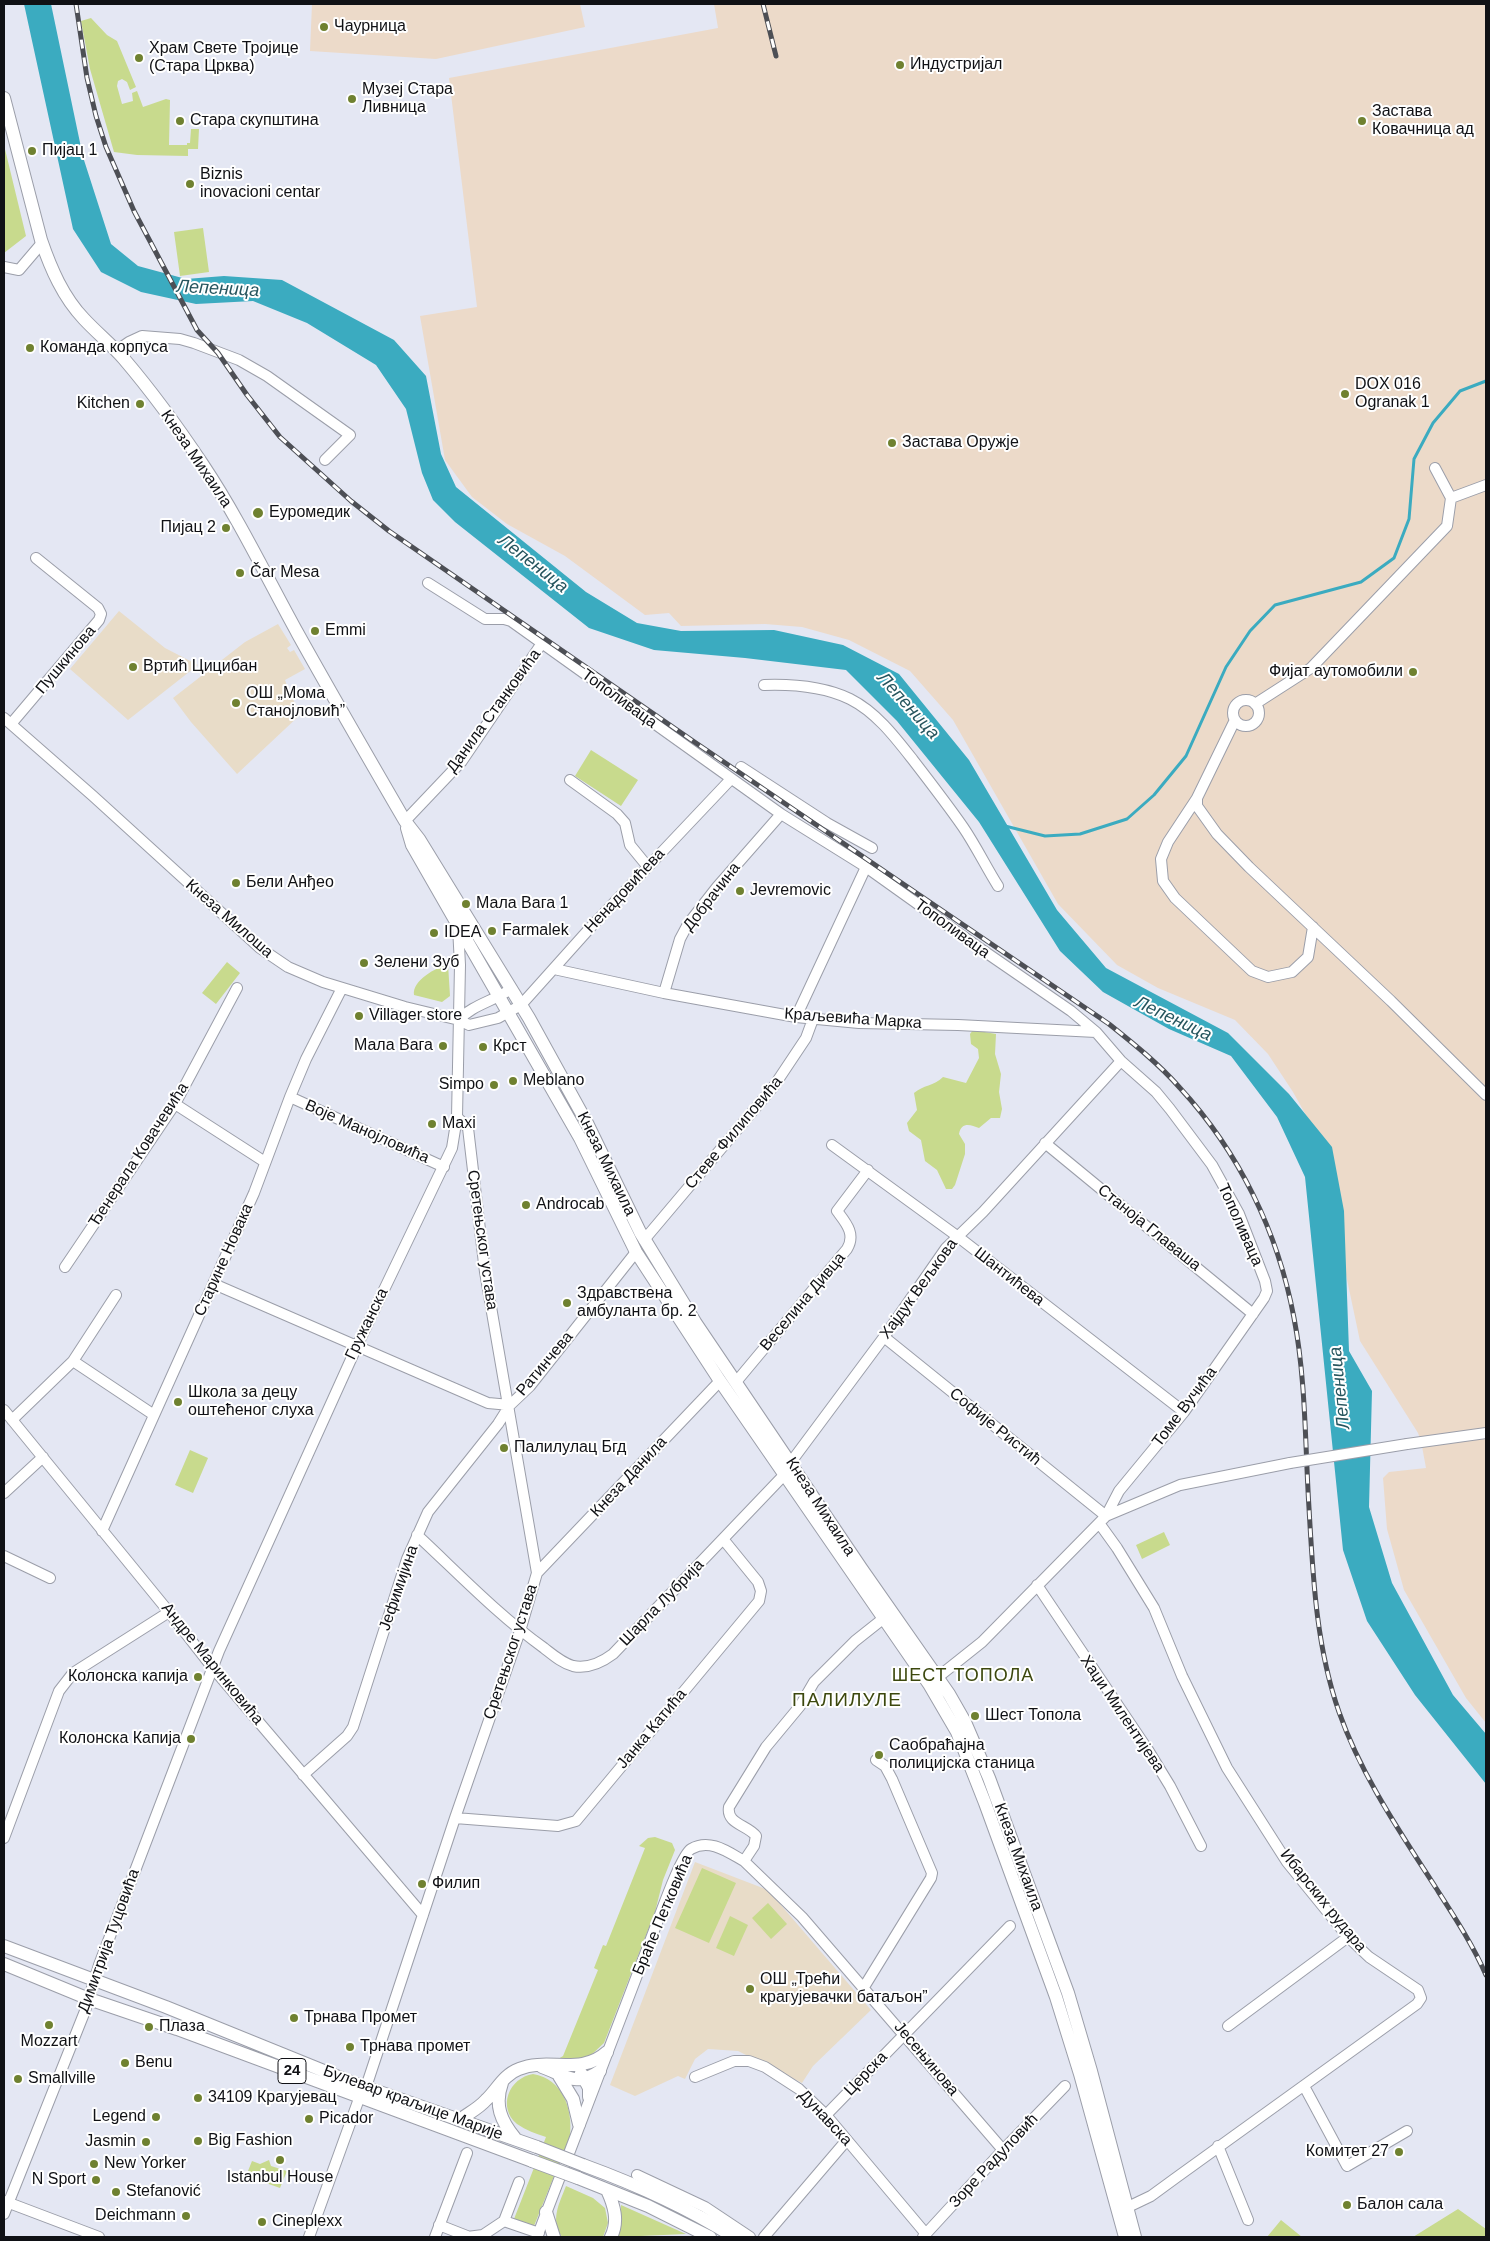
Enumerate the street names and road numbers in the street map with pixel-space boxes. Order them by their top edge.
street label: Кнеза Михаила [156,407,236,511]
street label: Пушкинова [32,622,100,698]
street label: Данила Станковића [443,646,545,776]
street label: Тополиваца [578,665,660,733]
street label: Ненадовићева [581,845,669,937]
street label: Добрачина [679,859,745,935]
street label: Кнеза Милоша [181,876,277,962]
street label: Тополиваца [911,895,993,963]
street label: Краљевића Марка [784,1005,922,1033]
street label: Стеве Филиповића [681,1073,787,1193]
street label: Ђенерала Ковачевића [85,1079,193,1231]
street label: Воје Манојловића [302,1096,432,1168]
street label: Кнеза Михаила [572,1109,640,1219]
street label: Сретењског устава [463,1169,501,1311]
street label: Станоја Главаша [1094,1181,1204,1275]
street label: Тополиваца [1213,1181,1267,1269]
street label: Старине Новака [191,1201,257,1319]
street label: Хајдук Вељкова [876,1235,962,1343]
street label: Шантићева [970,1244,1048,1310]
street label: Веселина Дивца [756,1249,850,1355]
street label: Гружанска [341,1285,393,1363]
street label: Ратинчева [512,1328,578,1400]
street label: Томе Вучића [1149,1363,1221,1451]
street label: Софије Ристић [945,1384,1045,1470]
street label: Кнеза Данила [587,1433,671,1521]
street label: Кнеза Михаила [781,1454,859,1560]
street label: Јефимијина [375,1543,423,1633]
street label: Шарла Лубрија [616,1556,708,1650]
street label: Сретењског устава [480,1582,542,1722]
street label: Андре Маринковића [157,1599,267,1729]
street label: Хаџи Милентијева [1076,1652,1168,1776]
street label: Јанка Катића [613,1685,691,1773]
street label: Кнеза Михаила [990,1800,1046,1914]
street label: Ибарских рудара [1276,1846,1370,1956]
street label: Браће Петковића [629,1852,697,1978]
street label: Димитрија Туцовића [74,1866,144,2016]
street label: Јесењинова [889,2018,963,2100]
street label: Церска [840,2048,892,2100]
road number: 24 [278,2058,306,2084]
street label: Булевар краљице Марије [321,2062,505,2144]
street label: Дунавска [794,2086,856,2150]
street label: Зоре Радуловић [946,2110,1042,2212]

